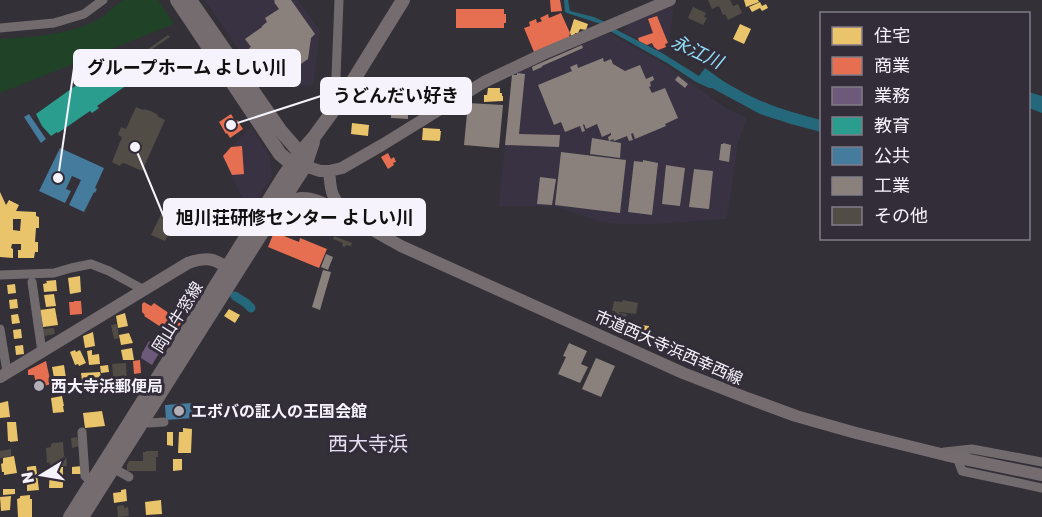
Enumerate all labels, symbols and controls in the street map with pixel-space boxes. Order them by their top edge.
legend [820,12,1030,240]
text: 住宅 [874,25,910,47]
water label: 永江川 [668,31,728,74]
callout: グループホーム よしい川 [74,50,300,86]
text: 商業 [874,55,910,77]
text: グループホーム よしい川 [87,57,287,79]
callout: うどんだい好き [321,78,471,114]
text: うどんだい好き [333,85,459,107]
text: 業務 [874,85,910,107]
text: 教育 [874,115,910,137]
text: 公共 [874,145,910,167]
text: 工業 [874,175,910,197]
callout: 旭川荘研修センター よしい川 [164,199,425,235]
text: その他 [874,205,928,227]
text: 旭川荘研修センター よしい川 [176,207,414,229]
street label: 岡山牛窓線 [148,278,207,356]
street label: 市道西大寺浜西幸西線 [592,306,746,389]
place label: 西大寺浜郵便局 [51,377,163,396]
marker: 西大寺浜郵便局 [32,379,46,393]
place label: エボバの証人の王国会館 [191,402,367,421]
marker: エボバの証人の王国会館 [172,404,186,418]
district label: 西大寺浜 [328,432,408,456]
north arrow [12,445,72,505]
text: N [17,470,38,485]

